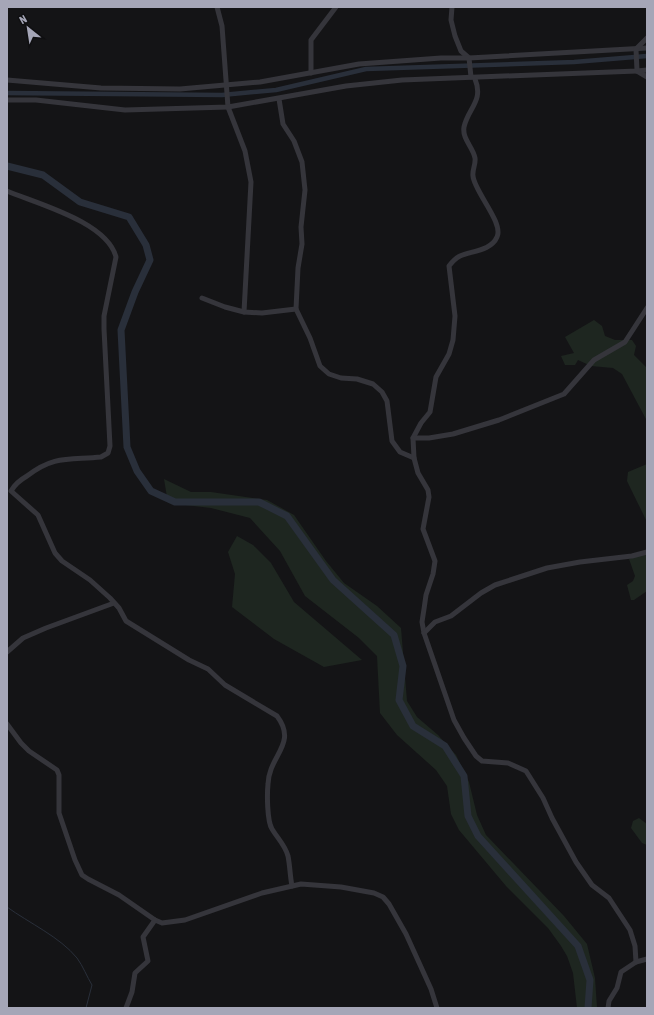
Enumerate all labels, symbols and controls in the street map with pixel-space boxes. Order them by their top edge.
north arrow [8,8,48,48]
text: N [17,13,29,26]

